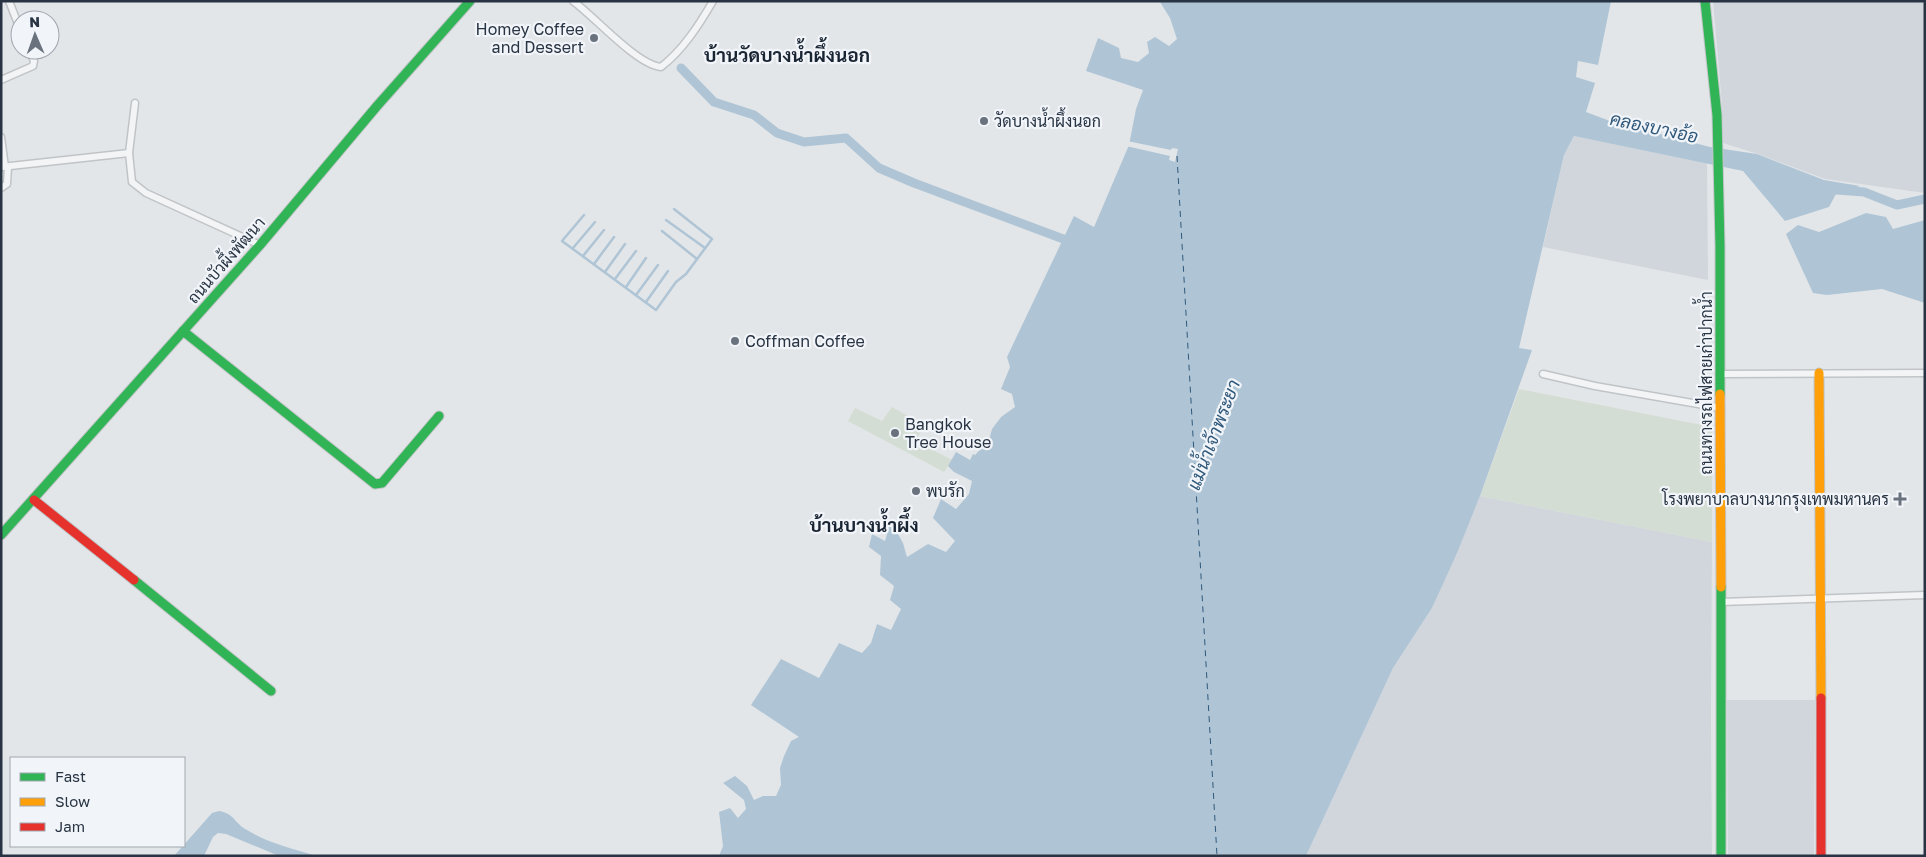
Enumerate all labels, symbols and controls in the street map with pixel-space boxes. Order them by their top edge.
north arrow [10,10,60,60]
text: N [29,13,40,30]
place label: Homey Coffee and Dessert [476,19,584,57]
marker: Homey Coffee and Dessert [588,32,600,44]
district label: บ้านวัดบางน้ำผึ้งนอก [704,37,870,66]
place label: วัดบางน้ำผึ้งนอก [994,107,1101,131]
water label: คลองบางอ้อ [1608,107,1700,147]
marker: วัดบางน้ำผึ้งนอก [978,115,990,127]
street label: ถนนบัวผึ้งพัฒนา [180,210,269,307]
street label: ถนนทางรถไฟสายเก่าปากน้ำ [1692,291,1716,475]
place label: Coffman Coffee [745,331,865,351]
marker: Coffman Coffee [729,335,741,347]
water label: แม่น้ำเจ้าพระยา [1178,375,1244,493]
place label: Bangkok Tree House [905,414,991,452]
marker: Bangkok Tree House [889,427,901,439]
place label: พบรัก [926,481,965,501]
marker: พบรัก [910,485,922,497]
place label: โรงพยาบาลบางนากรุงเทพมหานคร [1661,488,1889,511]
marker: โรงพยาบาลบางนากรุงเทพมหานคร [1893,492,1907,506]
district label: บ้านบางน้ำผึ้ง [809,507,919,536]
legend [10,757,185,847]
text: Fast [55,767,86,785]
text: Slow [55,792,90,810]
text: Jam [55,817,85,835]

